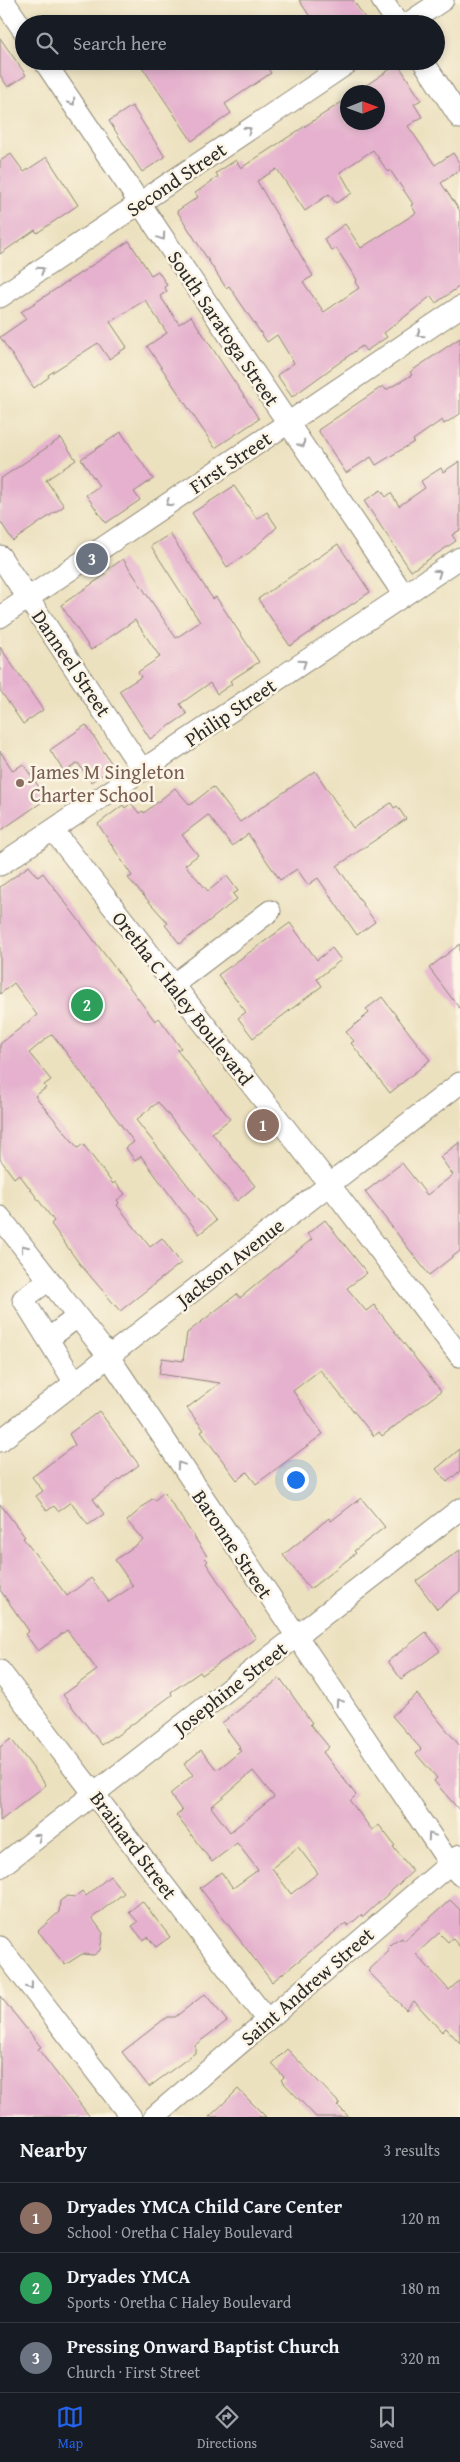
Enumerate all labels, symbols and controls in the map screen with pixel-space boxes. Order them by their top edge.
search box [15,15,445,70]
icon: search [33,29,61,57]
text: Search here [73,29,167,57]
north arrow [340,85,385,130]
one-way arrow [65,96,75,105]
one-way arrow [243,127,252,137]
street label: Second Street [120,135,232,223]
one-way arrow [156,231,165,240]
street label: South Saratoga Street [161,245,287,411]
one-way arrow [35,266,44,276]
one-way arrow [416,328,425,337]
street label: First Street [183,424,277,500]
one-way arrow [296,438,305,448]
one-way arrow [165,497,174,507]
pin: 3 [76,540,108,578]
one-way arrow [432,570,441,579]
street label: Danneel Street [25,604,119,722]
one-way arrow [297,660,306,669]
street label: Philip Street [179,671,281,753]
place label: James M Singleton Charter School [27,757,185,809]
marker: James M Singleton Charter School [14,777,26,789]
street label: Oretha C Haley Boulevard [106,905,261,1092]
pin: 2 [71,986,103,1024]
pin: 1 [247,1106,279,1144]
street label: Jackson Avenue [168,1211,290,1315]
one-way arrow [21,1244,30,1254]
one-way arrow [177,1461,187,1470]
your location [283,1467,309,1493]
street label: Baronne Street [186,1484,280,1604]
street label: Josephine Street [165,1634,293,1743]
one-way arrow [336,1698,345,1707]
street label: Brainard Street [84,1785,184,1905]
one-way arrow [428,1832,437,1842]
one-way arrow [33,1834,42,1843]
street label: Saint Andrew Street [234,1920,380,2052]
one-way arrow [24,1980,32,1989]
text: Nearby [20,2134,87,2165]
text: 3 results [383,2138,440,2162]
text: Dryades YMCA Child Care Center [67,2192,342,2220]
text: 1 [32,2206,40,2230]
text: 120 m [400,2206,440,2230]
text: School · Oretha C Haley Boulevard [67,2220,292,2244]
text: Dryades YMCA [67,2262,190,2290]
text: 2 [32,2276,40,2300]
text: 180 m [400,2276,440,2300]
text: Sports · Oretha C Haley Boulevard [67,2290,291,2314]
text: Pressing Onward Baptist Church [67,2332,339,2360]
text: 3 [32,2346,40,2370]
text: 320 m [400,2346,440,2370]
text: Church · First Street [67,2360,200,2384]
tab: Map [56,2403,84,2453]
tab: Directions [197,2403,257,2453]
tab: Saved [370,2403,404,2453]

